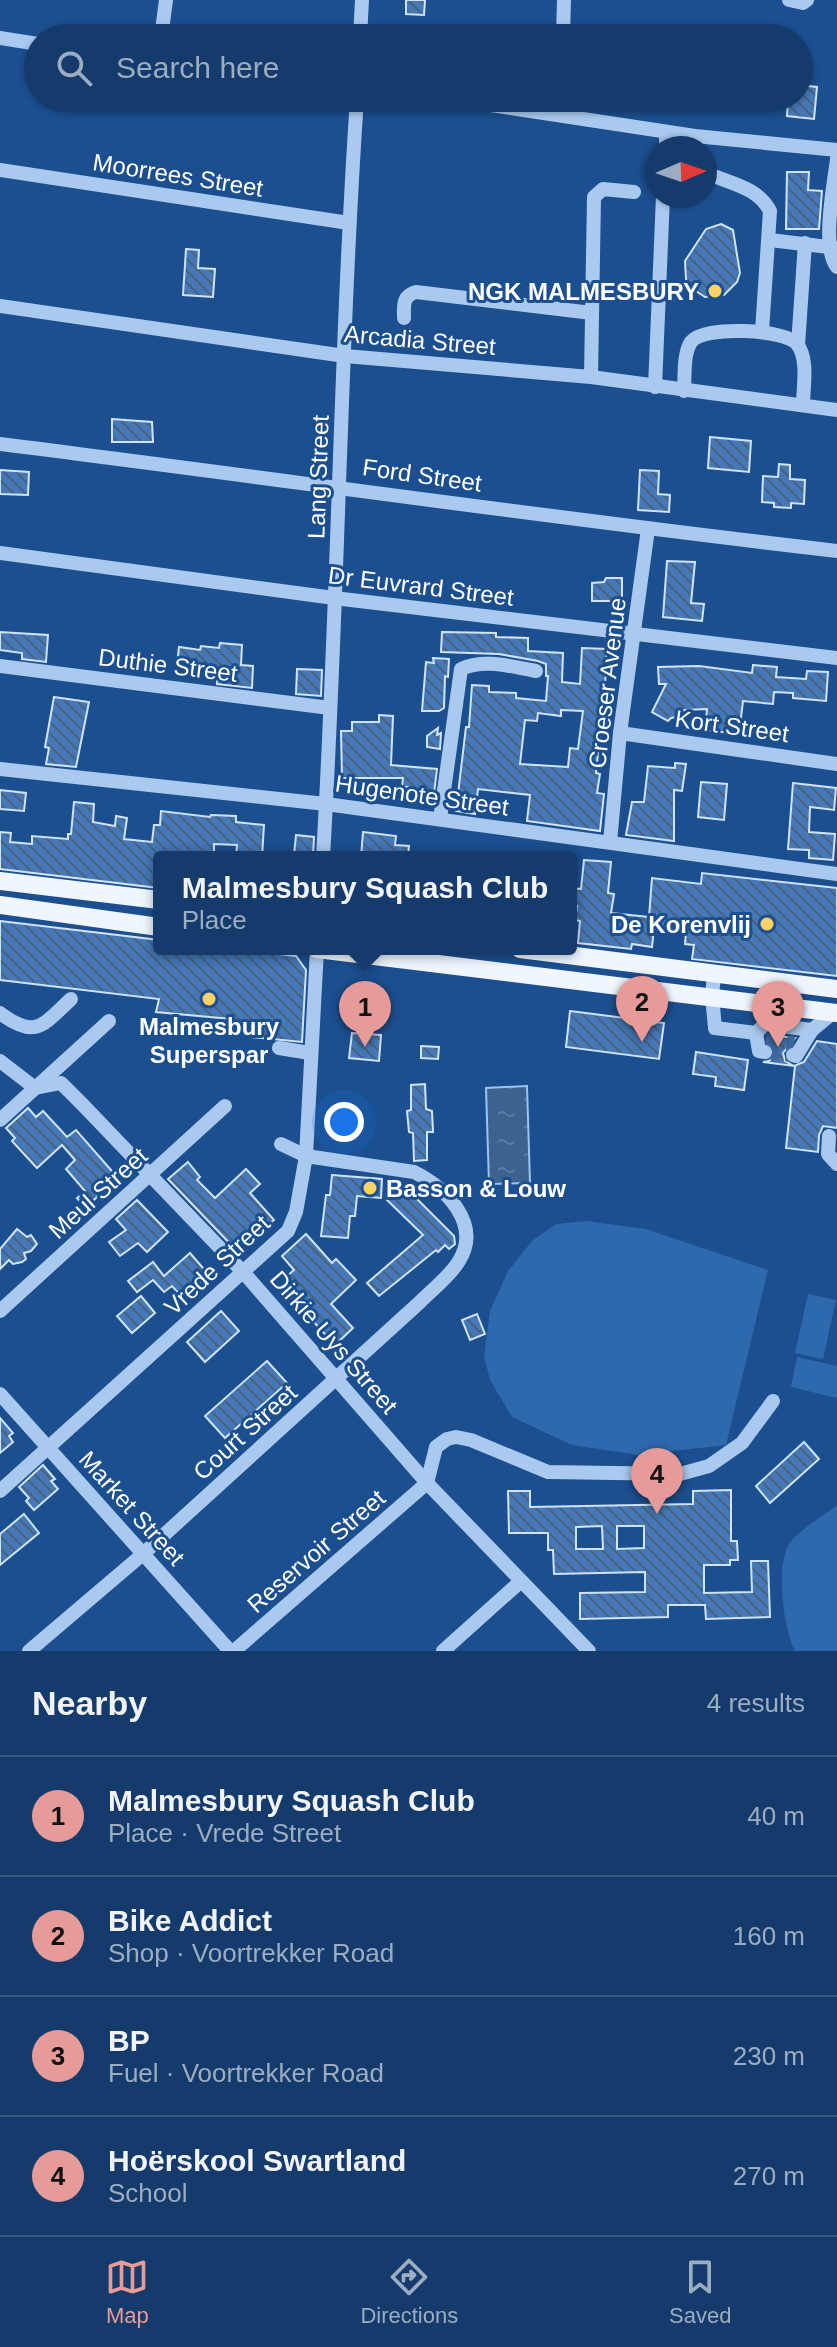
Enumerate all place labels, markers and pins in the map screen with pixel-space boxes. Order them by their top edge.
place label: NGK MALMESBURY [468,278,699,305]
marker: NGK MALMESBURY [706,282,724,300]
place label: De Korenvlij [611,911,751,938]
marker: De Korenvlij [758,915,776,933]
pin: 2 [616,976,668,1042]
pin: 1 [339,981,391,1047]
pin: 3 [752,981,804,1047]
marker: Malmesbury Superspar [200,990,218,1008]
place label: Malmesbury Superspar [139,1013,280,1068]
place label: Basson & Louw [386,1175,566,1202]
marker: Basson & Louw [361,1179,379,1197]
pin: 4 [631,1448,683,1514]

